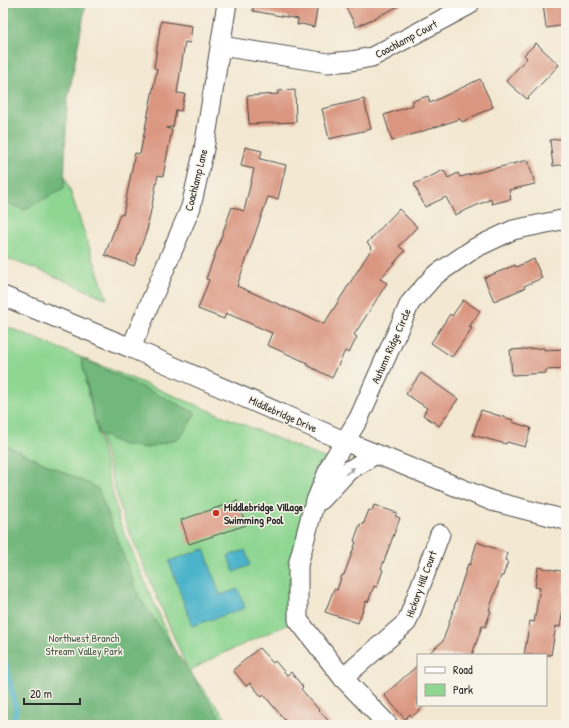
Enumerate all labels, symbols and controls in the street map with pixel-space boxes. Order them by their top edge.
street label: Coachlamp Court [372,17,440,61]
street label: Coachlamp Lane [182,147,211,212]
street label: Autumn Ridge Circle [368,306,414,386]
street label: Middlebridge Drive [247,393,320,435]
one-way arrow [345,467,356,475]
place label: Middlebridge Village Swimming Pool [224,500,304,528]
marker: Middlebridge Village Swimming Pool [211,508,221,518]
street label: Hickory Hill Court [402,548,440,619]
park label: Northwest Branch Stream Valley Park [46,631,123,658]
legend [417,654,547,706]
text: Road [453,661,473,678]
scale bar [24,680,80,706]
text: Park [453,681,473,698]
text: 20 m [30,685,52,702]

